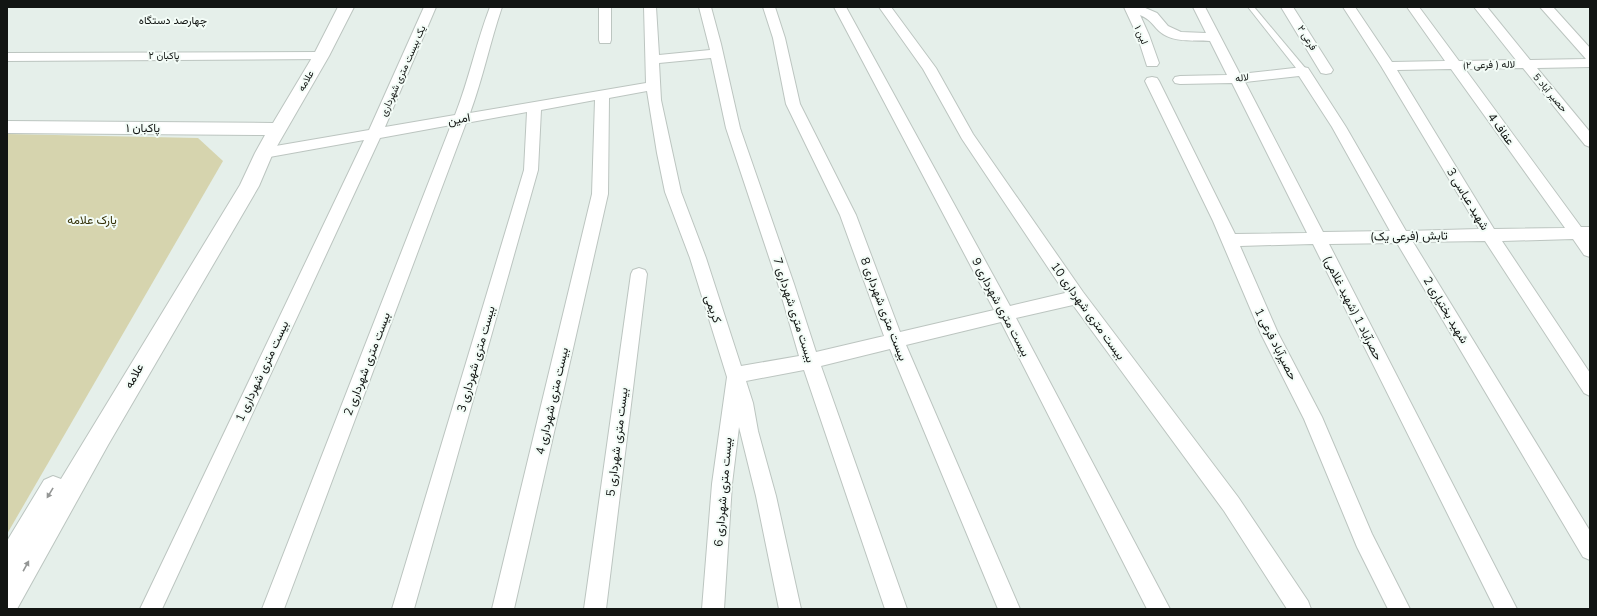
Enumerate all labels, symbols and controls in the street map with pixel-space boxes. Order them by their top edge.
district label: چهارصد دستگاه [139,13,207,28]
street label: یک بیست متری شهرداری [377,23,429,119]
street label: لین ۱ [1131,23,1151,47]
street label: ۲ فرعی [1294,23,1320,54]
street label: پاکبان ۲ [149,49,179,63]
street label: لاله ( فرعی ۲) [1463,58,1515,72]
street label: علامه [294,68,318,94]
street label: لاله [1234,70,1250,86]
street label: حصیر آباد 5 [1530,71,1571,116]
street label: امین [446,109,472,129]
street label: عفاف 4 [1484,110,1518,148]
street label: پاکبان ۱ [126,120,160,136]
street label: شهید عباسی 3 [1443,165,1493,233]
park label: پارک علامه [67,212,117,228]
street label: تابش (فرعی یک) [1370,227,1448,245]
street label: حصرآباد 1 (شهید غلامی) [1320,253,1386,363]
street label: بیست متری شهرداری 7 [769,255,819,365]
street label: بیست متری شهرداری 8 [857,255,911,363]
street label: بیست متری شهرداری 9 [968,255,1034,359]
street label: بیست متری شهرداری 10 [1047,259,1129,363]
street label: شهید بختیاری 2 [1420,273,1472,347]
street label: کریمی [701,293,725,325]
street label: بیست متری شهرداری 3 [453,304,499,414]
street label: حصیرآباد فرعی 1 [1251,305,1301,383]
street label: بیست متری شهرداری 2 [340,310,394,418]
street label: بیست متری شهرداری 1 [232,318,292,424]
street label: بیست متری شهرداری 4 [532,346,572,456]
street label: علامه [121,361,147,391]
street label: بیست متری شهرداری 5 [602,387,632,497]
street label: بیست متری شهرداری 6 [710,437,736,547]
one-way arrow [47,487,54,499]
one-way arrow [23,560,30,572]

